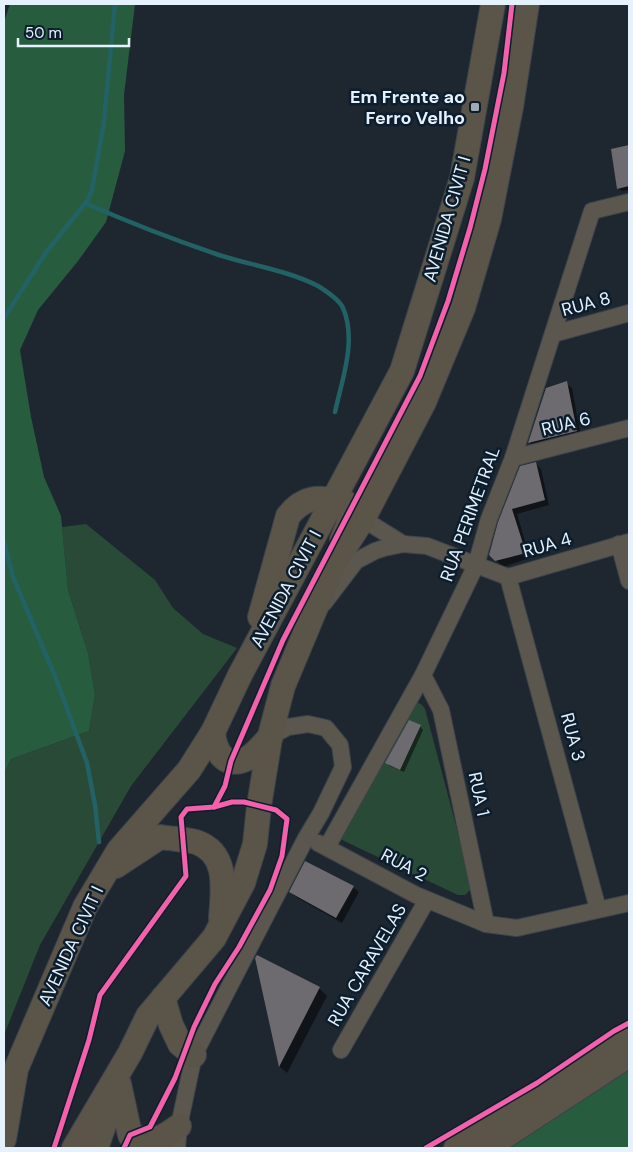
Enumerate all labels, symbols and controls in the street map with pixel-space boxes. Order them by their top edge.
scale bar [18,15,129,47]
text: 50 m [25,23,62,43]
place label: Em Frente ao Ferro Velho [350,85,465,130]
marker: Em Frente ao Ferro Velho [469,101,481,113]
street label: AVENIDA CIVIT I [418,153,476,285]
street label: RUA 8 [559,286,613,322]
street label: RUA 6 [539,406,593,442]
street label: RUA PERIMETRAL [434,443,506,585]
street label: AVENIDA CIVIT I [245,526,327,652]
street label: RUA 4 [520,527,574,563]
street label: RUA 3 [555,710,591,764]
street label: RUA 1 [463,770,495,818]
street label: RUA 2 [377,843,431,887]
street label: AVENIDA CIVIT I [33,882,109,1010]
street label: RUA CARAVELAS [322,899,412,1031]

